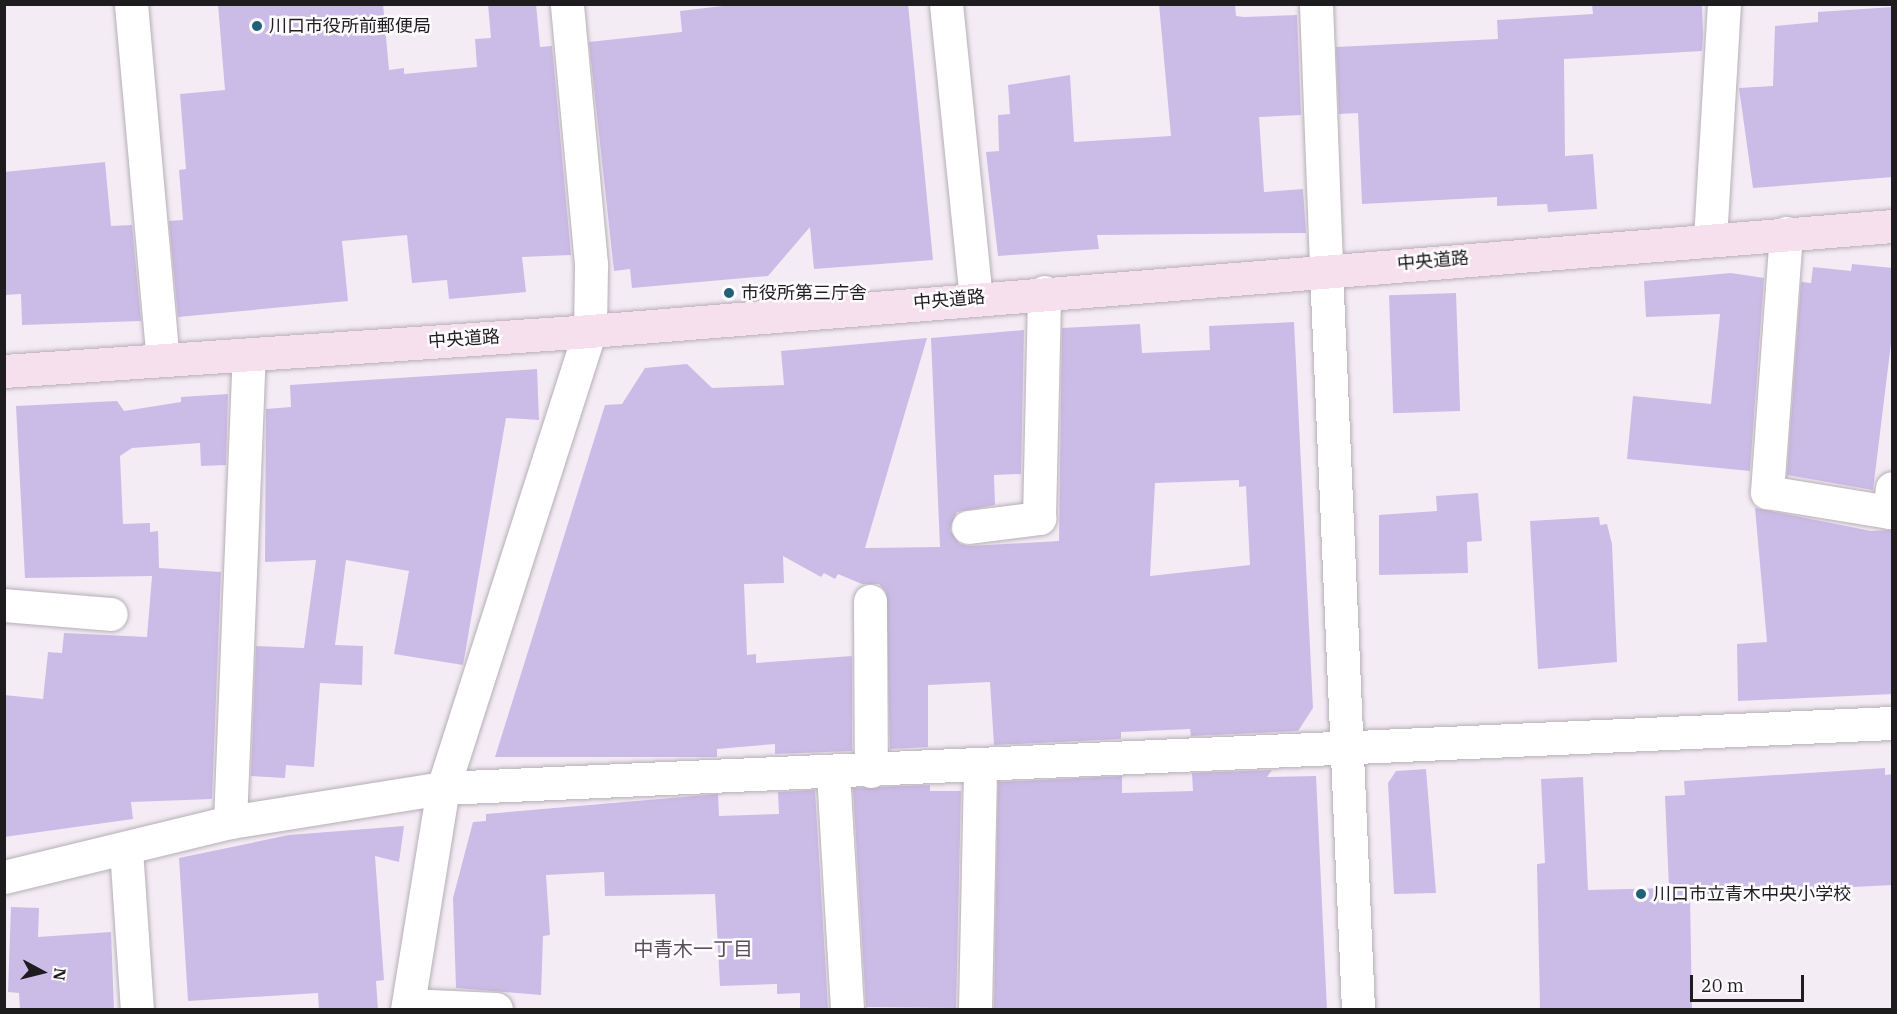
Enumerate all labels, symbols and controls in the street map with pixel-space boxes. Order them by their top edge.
place label: 川口市役所前郵便局 [269,15,431,37]
marker: 川口市役所前郵便局 [250,19,264,33]
street label: 中央道路 [1396,247,1470,275]
place label: 市役所第三庁舎 [741,282,867,304]
marker: 市役所第三庁舎 [722,286,736,300]
street label: 中央道路 [912,286,986,314]
street label: 中央道路 [427,326,501,352]
place label: 川口市立青木中央小学校 [1653,883,1851,905]
marker: 川口市立青木中央小学校 [1634,887,1648,901]
district label: 中青木一丁目 [633,936,753,960]
north arrow [12,942,72,1002]
scale bar [1693,963,1807,1001]
text: N [49,967,71,982]
text: 20 m [1701,974,1744,997]

